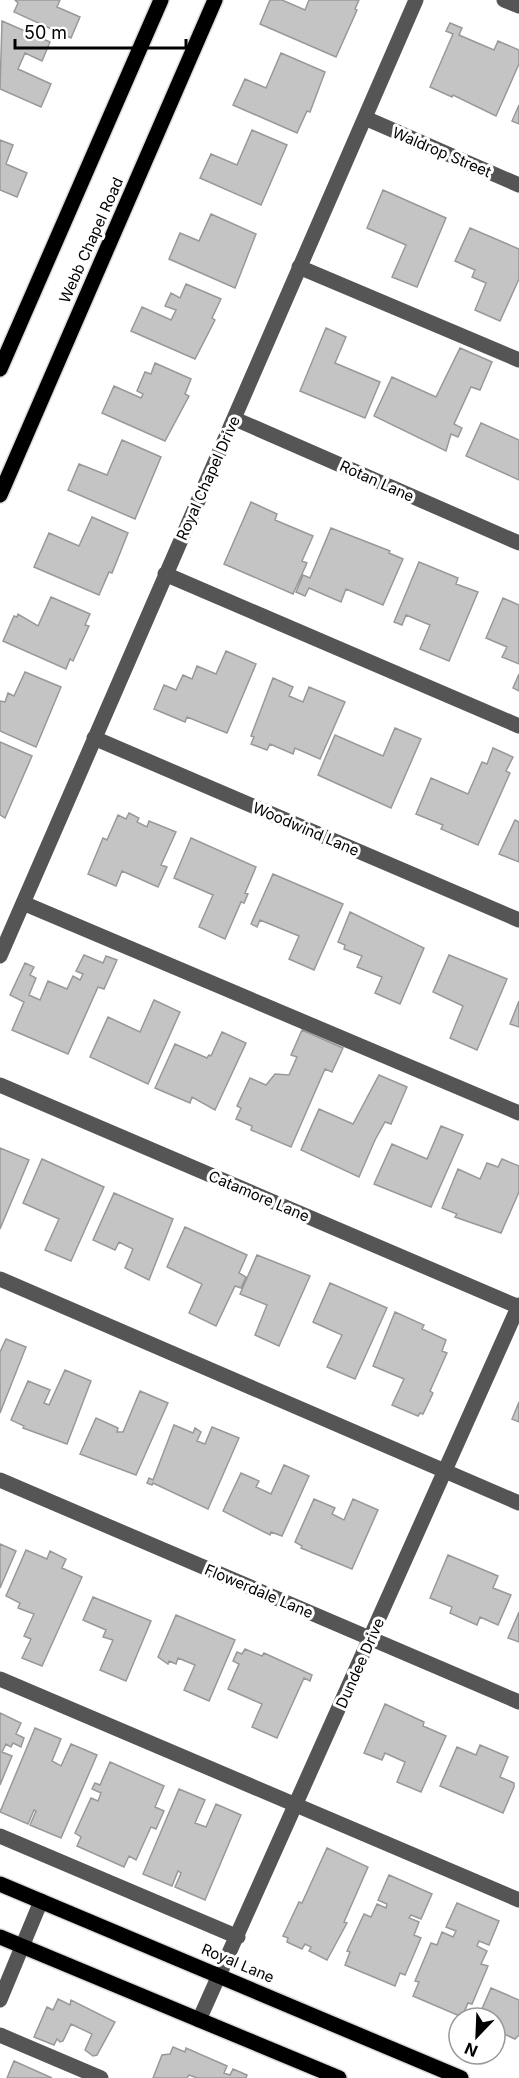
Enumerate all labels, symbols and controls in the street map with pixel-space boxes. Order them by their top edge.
scale bar [15,12,186,50]
text: 50 m [24,22,67,43]
street label: Waldrop Street [390,123,494,181]
street label: Webb Chapel Road [55,174,127,306]
street label: Royal Chapel Drive [172,413,244,543]
street label: Rotan Lane [337,456,417,506]
street label: Woodwind Lane [250,798,362,860]
street label: Catamore Lane [206,1166,312,1226]
street label: Flowerdale Lane [202,1560,316,1622]
street label: Dundee Drive [332,1615,388,1711]
street label: Royal Lane [199,1939,277,1987]
north arrow [447,2006,507,2066]
text: N [462,2038,481,2061]

